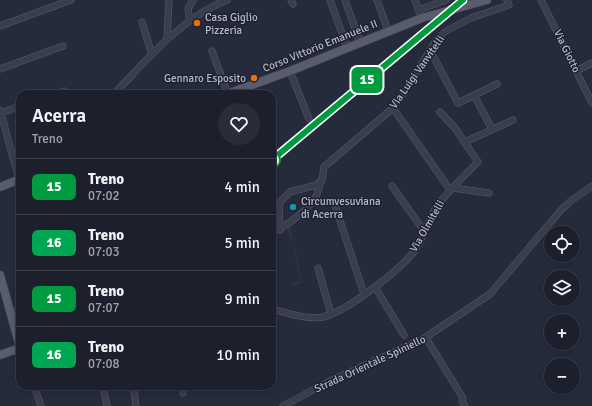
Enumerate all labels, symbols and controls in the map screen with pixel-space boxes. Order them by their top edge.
place label: Casa Giglio Pizzeria [205,11,258,37]
street label: Corso Vittorio Emanuele II [261,17,379,75]
marker: Casa Giglio Pizzeria [192,18,202,28]
street label: Via Giotto [551,27,583,75]
street label: Via Luigi Vanvitelli [387,33,447,111]
line badge: 15 [349,67,385,93]
text: 15 [359,71,375,88]
place label: Gennaro Esposito [164,72,246,85]
marker: Gennaro Esposito [249,73,259,83]
button: heart [218,103,260,145]
text: Acerra [32,104,86,128]
text: Treno [32,131,63,147]
unlabelled marker [263,151,281,169]
text: Treno [88,170,124,188]
text: 15 [46,178,62,195]
text: 4 min [224,178,260,196]
text: 07:02 [88,188,120,204]
place label: Circumvesuviana di Acerra [301,195,381,221]
street label: Via Olmitelli [407,198,447,254]
marker: Circumvesuviana di Acerra [288,202,298,212]
text: Treno [88,226,124,244]
map controls [544,226,580,394]
button: locate [544,226,580,262]
text: 16 [46,234,62,251]
text: 5 min [224,234,260,252]
text: 07:03 [88,244,120,260]
button: layers [544,270,580,306]
text: Treno [88,282,124,300]
text: 15 [46,290,62,307]
text: 9 min [224,290,260,308]
text: 07:07 [88,300,120,316]
button: + [544,314,580,350]
street label: Strada Orientale Spiniello [312,332,428,395]
text: Treno [88,338,124,356]
text: 16 [46,346,62,363]
text: 10 min [216,346,260,364]
text: 07:08 [88,356,120,372]
button: − [544,358,580,394]

